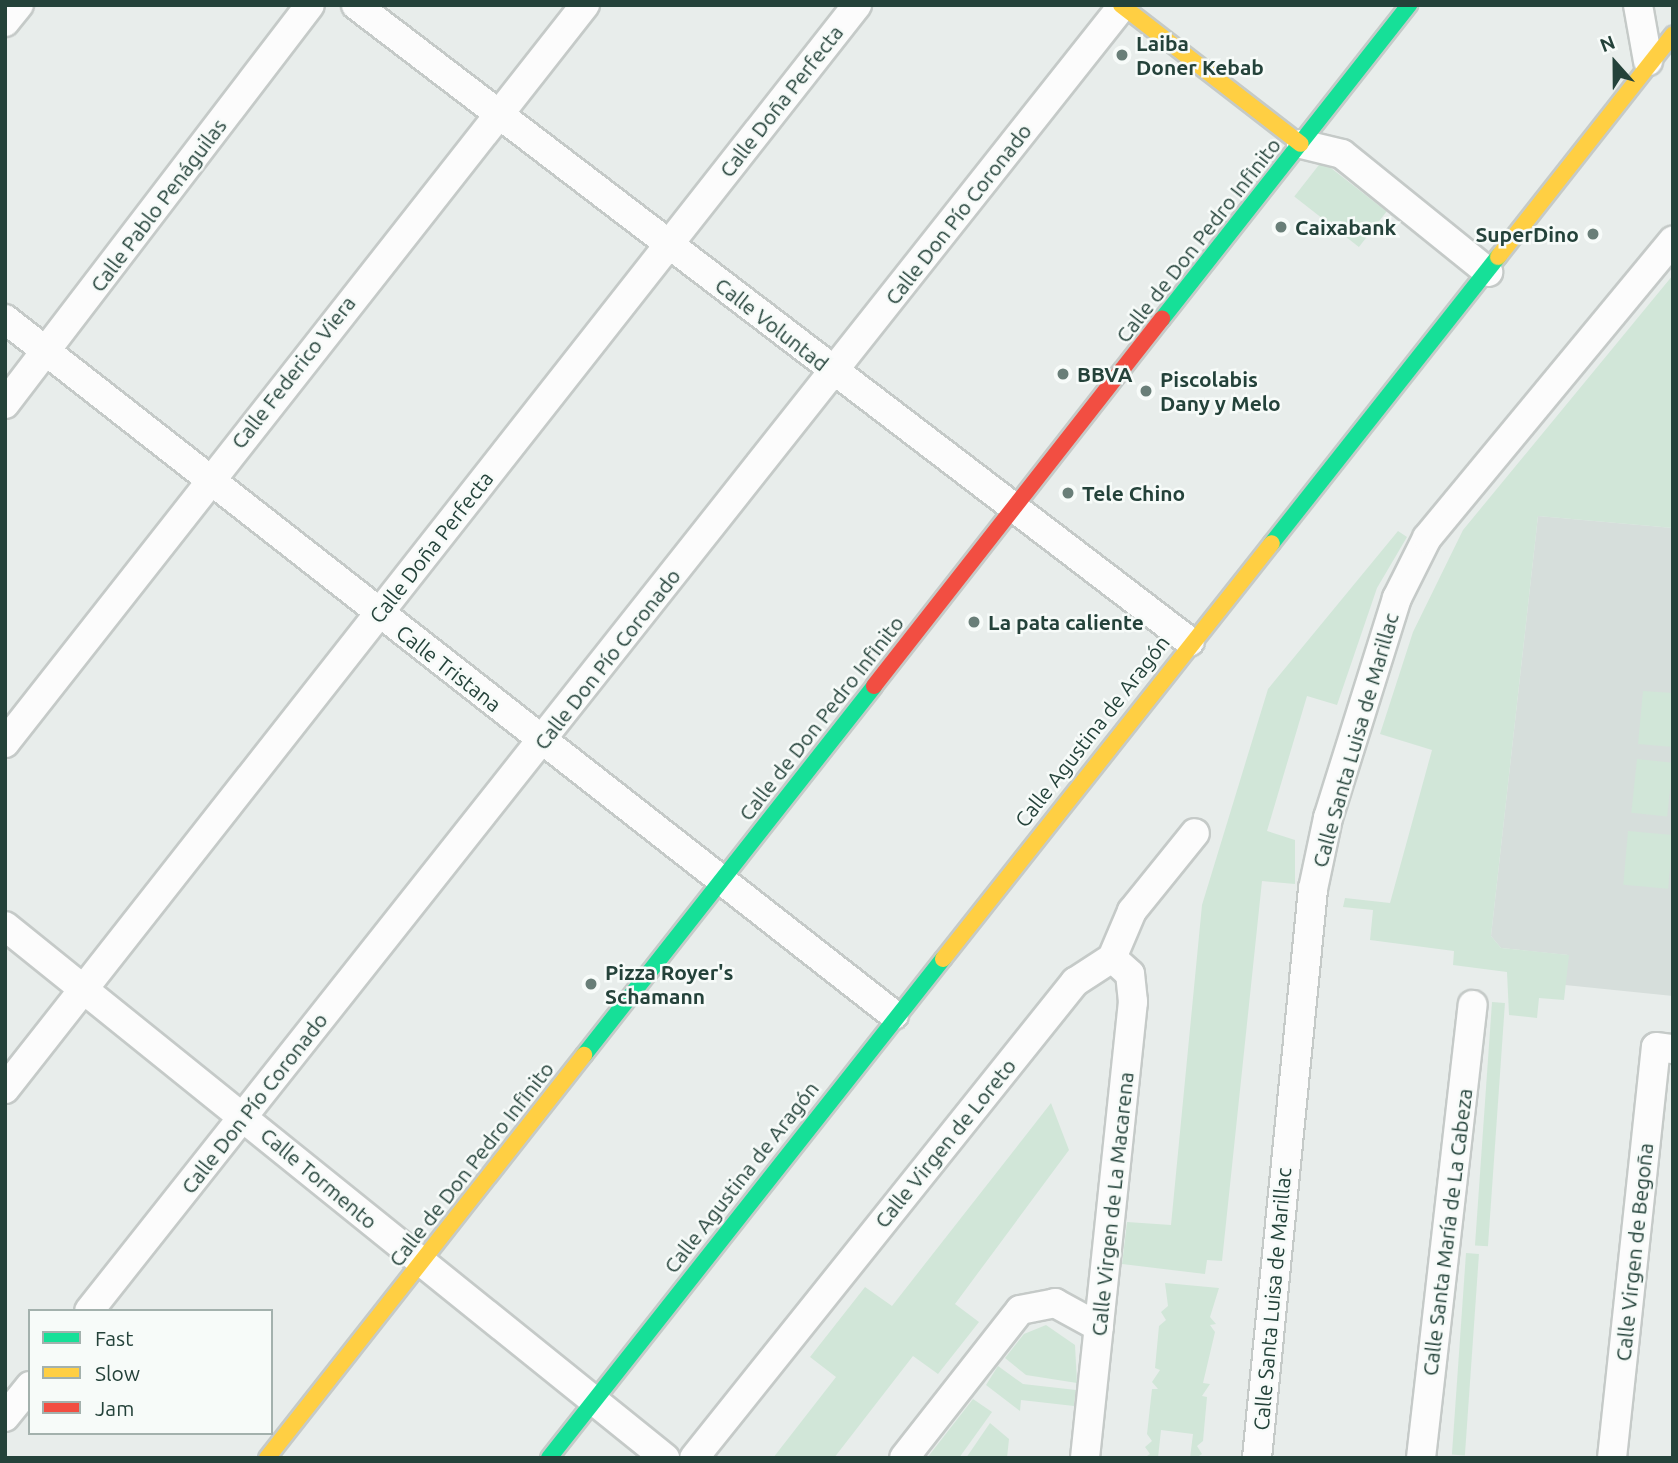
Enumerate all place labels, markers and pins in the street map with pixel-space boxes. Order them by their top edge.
place label: Laiba Doner Kebab [1136,30,1264,80]
marker: Laiba Doner Kebab [1114,47,1130,63]
place label: Caixabank [1295,214,1396,240]
marker: Caixabank [1273,219,1289,235]
place label: SuperDino [1475,221,1579,247]
marker: SuperDino [1585,226,1601,242]
place label: BBVA [1077,361,1132,387]
marker: BBVA [1055,366,1071,382]
place label: Piscolabis Dany y Melo [1160,366,1281,416]
marker: Piscolabis Dany y Melo [1138,383,1154,399]
place label: Tele Chino [1082,480,1185,506]
marker: Tele Chino [1060,485,1076,501]
place label: La pata caliente [988,609,1144,635]
marker: La pata caliente [966,614,982,630]
place label: Pizza Royer's Schamann [605,959,733,1009]
marker: Pizza Royer's Schamann [583,976,599,992]

